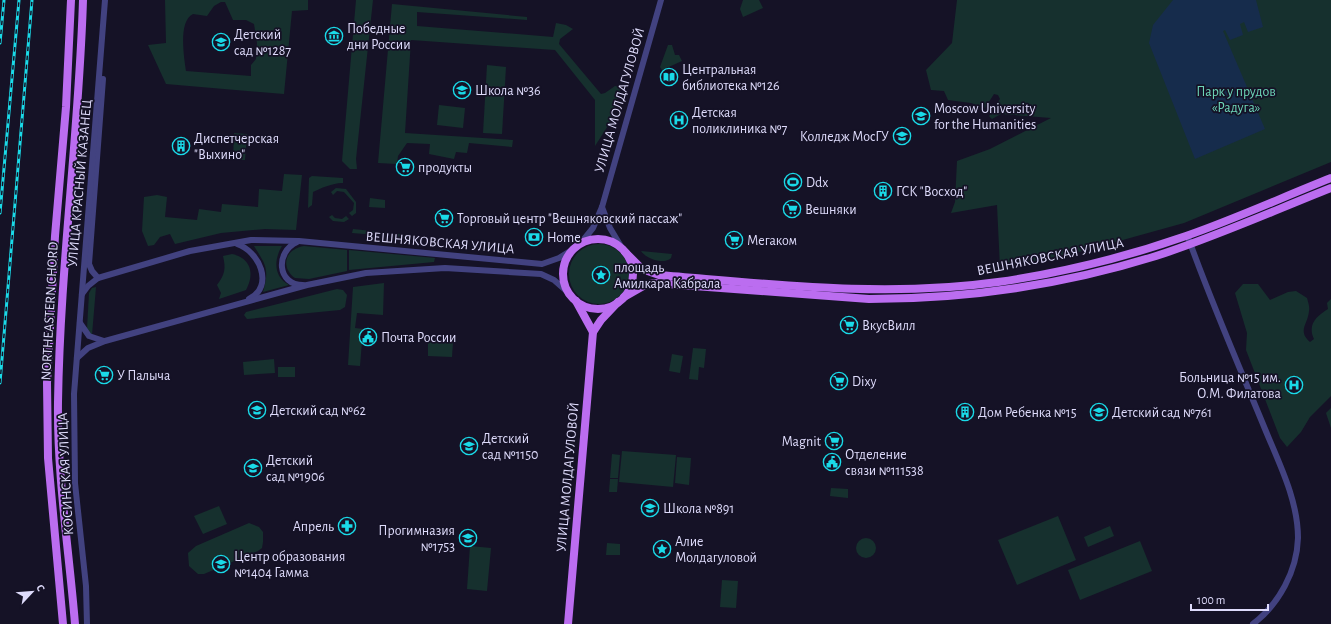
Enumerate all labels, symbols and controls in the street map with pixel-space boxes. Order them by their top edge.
place label: Победные дни России [347,22,411,52]
museum icon: Победные дни России [324,26,344,46]
street label: УЛИЦА МОЛДАГУЛОВОЙ [592,26,647,174]
place label: Детский сад №1287 [234,28,291,58]
school or university icon: Детский сад №1287 [211,32,231,52]
place label: Центральная библиотека №126 [682,63,780,93]
library icon: Центральная библиотека №126 [659,67,679,87]
school or university icon: Школа №36 [452,80,472,100]
place label: Школа №36 [475,84,541,98]
park label: Парк у прудов «Радуга» [1196,85,1276,115]
street label: УЛИЦА КРАСНЫЙ КАЗАНЕЦ [65,98,94,267]
place label: Moscow University for the Humanities [934,102,1036,132]
place label: Детская поликлиника №7 [692,106,787,136]
school or university icon: Moscow University for the Humanities [911,106,931,126]
hospital icon: Детская поликлиника №7 [669,110,689,130]
school or university icon: Колледж МосГУ [892,126,912,146]
place label: Колледж МосГУ [800,130,889,144]
place label: Диспетчерская "Выхино" [194,132,279,162]
building icon: Диспетчерская "Выхино" [171,136,191,156]
supermarket icon: продукты [395,157,415,177]
place label: продукты [418,161,472,175]
sports icon: Ddx [783,172,803,192]
place label: Ddx [806,176,828,190]
building icon: ГСК "Восход" [873,181,893,201]
place label: ГСК "Восход" [896,185,967,199]
supermarket icon: Вешняки [782,199,802,219]
place label: Вешняки [805,203,857,217]
supermarket icon: Торговый центр "Вешняковский пассаж" [434,208,454,228]
place label: Торговый центр "Вешняковский пассаж" [457,212,682,226]
bank icon: Home [524,227,544,247]
street label: ВЕШНЯКОВСКАЯ УЛИЦА [365,230,515,256]
supermarket icon: Мегаком [724,230,744,250]
place label: Home [547,231,581,245]
place label: Мегаком [747,234,797,248]
street label: ВЕШНЯКОВСКАЯ УЛИЦА [976,236,1125,278]
street label: NORTHEASTERN CHORD [39,241,61,381]
place label: площадь Амилкара Кабрала [614,261,721,291]
place icon: площадь Амилкара Кабрала [591,265,611,285]
supermarket icon: ВкусВилл [839,315,859,335]
place label: ВкусВилл [862,319,915,333]
public building icon: Почта России [358,327,378,347]
place label: Почта России [381,331,456,345]
supermarket icon: У Палыча [94,365,114,385]
place label: У Палыча [117,369,171,383]
supermarket icon: Dixy [829,371,849,391]
place label: Больница №15 им. О.М. Филатова [1179,371,1282,401]
place label: Dixy [852,375,877,389]
hospital icon: Больница №15 им. О.М. Филатова [1284,375,1304,395]
school or university icon: Детский сад №62 [247,400,267,420]
street label: УЛИЦА МОЛДАГУЛОВОЙ [553,402,582,552]
building icon: Дом Ребенка №15 [955,402,975,422]
school or university icon: Детский сад №761 [1089,402,1109,422]
place label: Детский сад №62 [270,404,366,418]
place label: Дом Ребенка №15 [978,406,1077,420]
place label: Детский сад №761 [1112,406,1212,420]
street label: КОСИНСКАЯ УЛИЦА [56,412,76,536]
supermarket icon: Magnit [824,431,844,451]
place label: Детский сад №1150 [482,432,538,462]
place label: Magnit [782,435,822,449]
school or university icon: Детский сад №1150 [459,436,479,456]
place label: Отделение связи №111538 [845,448,924,478]
public building icon: Отделение связи №111538 [822,452,842,472]
place label: Детский сад №1906 [266,454,325,484]
school or university icon: Детский сад №1906 [243,458,263,478]
school or university icon: Школа №891 [640,498,660,518]
place label: Школа №891 [663,502,734,516]
pharmacy icon: Апрель [337,516,357,536]
place label: Апрель [293,520,334,534]
place label: Прогимназия №1753 [378,524,455,554]
school or university icon: Прогимназия №1753 [458,528,478,548]
place label: Алие Молдагуловой [675,535,757,565]
place icon: Алие Молдагуловой [652,539,672,559]
place label: Центр образования №1404 Гамма [234,550,345,580]
school or university icon: Центр образования №1404 Гамма [211,554,231,574]
north arrow [12,572,52,612]
text: С [34,583,47,593]
scale bar [1191,586,1268,612]
text: 100 m [1197,594,1225,606]

